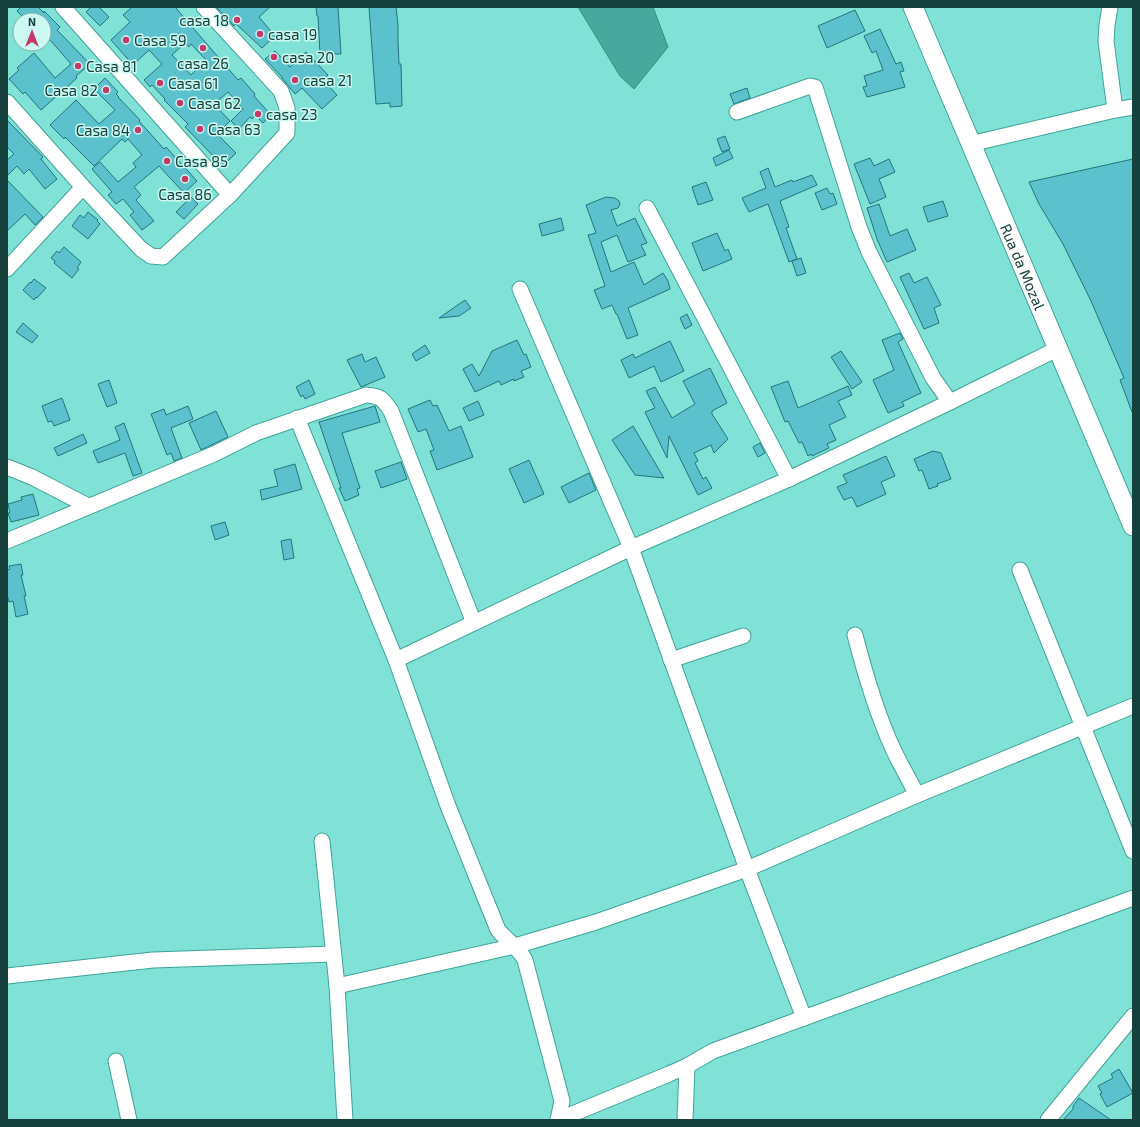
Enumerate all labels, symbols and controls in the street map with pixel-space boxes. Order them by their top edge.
place label: casa 18 [179,11,229,29]
north arrow [12,12,52,52]
text: N [28,15,36,28]
marker: casa 18 [232,15,242,25]
place label: casa 19 [268,25,317,43]
marker: casa 19 [255,29,265,39]
place label: Casa 59 [134,31,187,49]
marker: Casa 59 [121,35,131,45]
marker: casa 26 [198,43,208,53]
place label: casa 20 [282,48,334,66]
marker: casa 20 [269,52,279,62]
place label: casa 26 [177,54,229,72]
place label: Casa 81 [86,57,137,75]
marker: Casa 81 [73,61,83,71]
place label: casa 21 [303,71,352,89]
place label: Casa 61 [168,74,219,92]
marker: casa 21 [290,75,300,85]
marker: Casa 61 [155,78,165,88]
place label: Casa 82 [44,81,98,99]
marker: Casa 82 [101,85,111,95]
place label: Casa 62 [188,94,241,112]
marker: Casa 62 [175,98,185,108]
place label: casa 23 [266,105,318,123]
marker: casa 23 [253,109,263,119]
place label: Casa 63 [208,120,261,138]
place label: Casa 84 [76,121,130,139]
marker: Casa 63 [195,124,205,134]
marker: Casa 84 [133,125,143,135]
place label: Casa 85 [175,152,228,170]
marker: Casa 85 [162,156,172,166]
marker: Casa 86 [180,174,190,184]
place label: Casa 86 [158,185,212,203]
street label: Rua da Mozal [997,221,1049,313]

